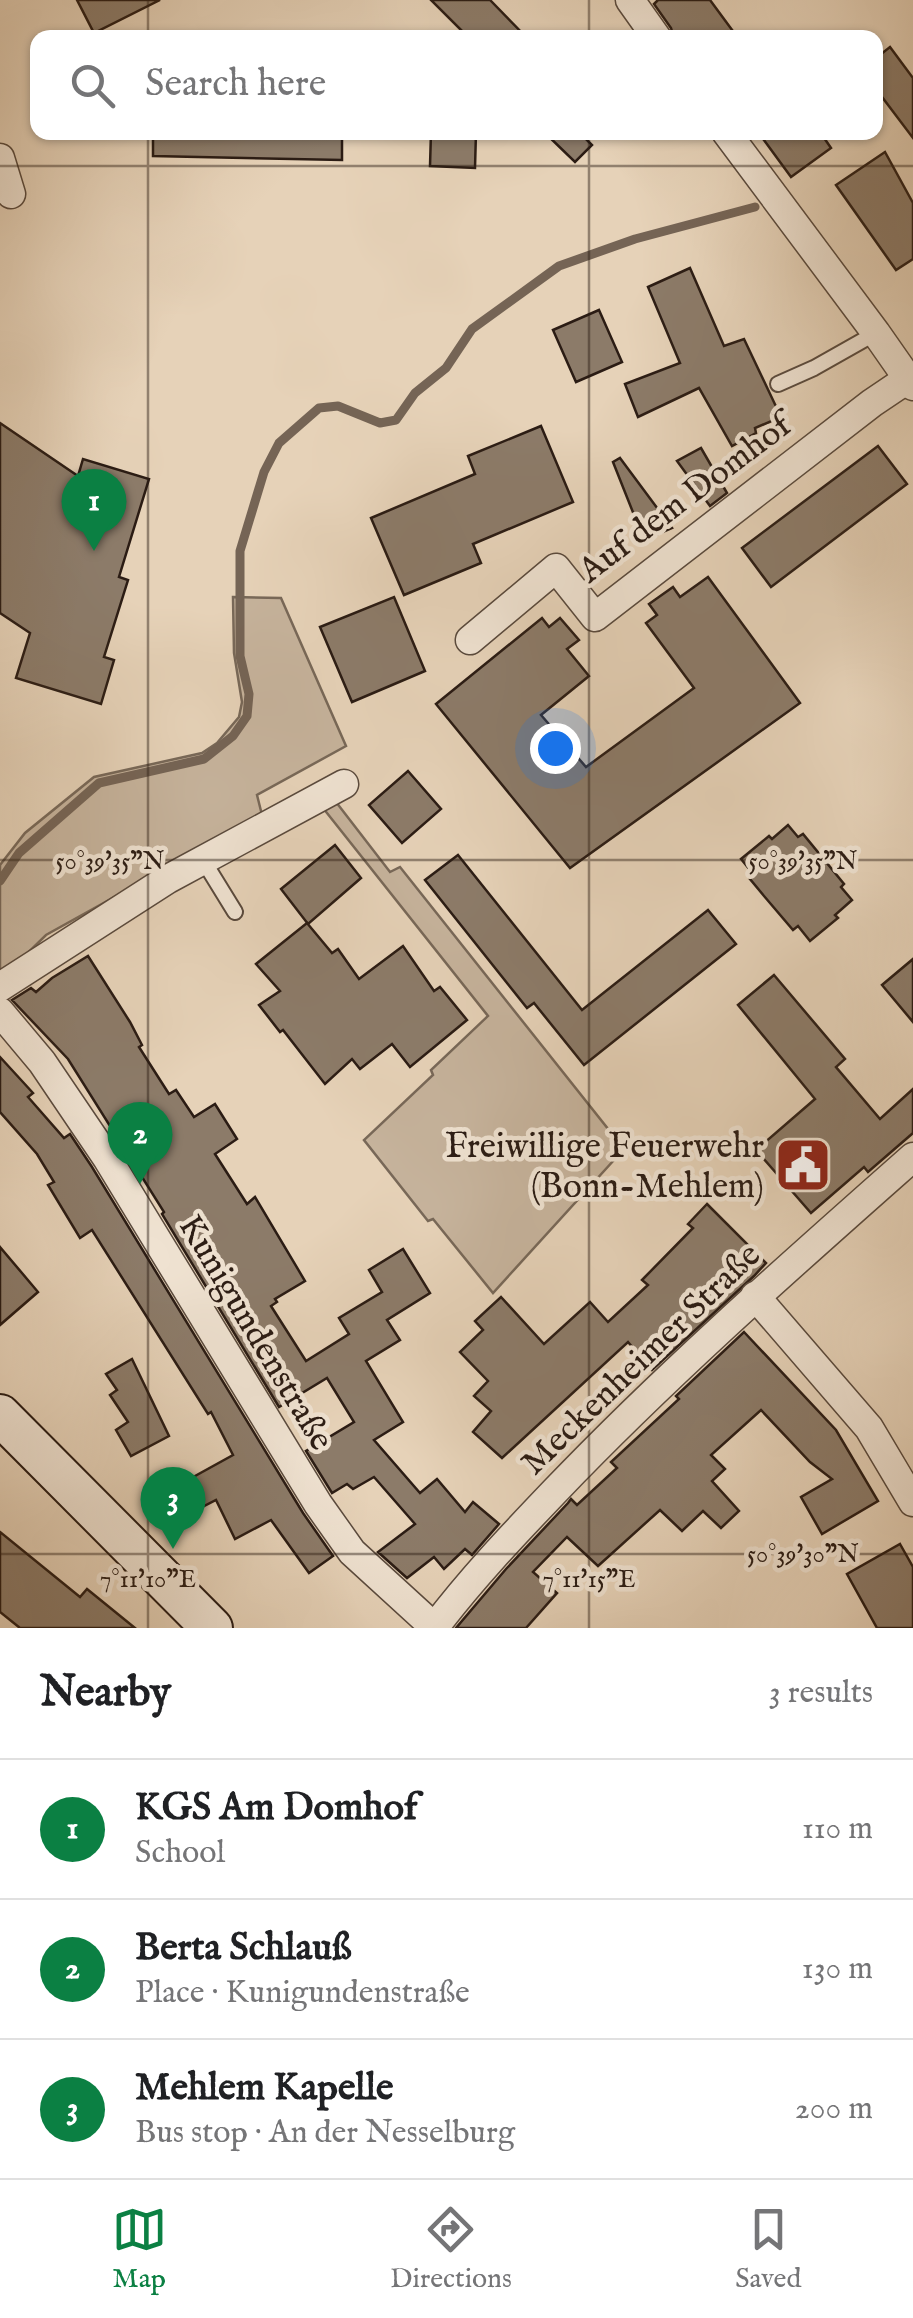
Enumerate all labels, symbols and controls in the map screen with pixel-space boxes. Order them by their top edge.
search box [30,30,883,140]
icon: search [65,58,120,113]
text: Search here [145,61,326,109]
street label: Auf dem Domhof [569,401,805,594]
pin: 1 [62,468,126,551]
your location [530,723,581,774]
text: 50°39'35"N [56,846,164,878]
text: 50°39'35"N [749,846,857,878]
pin: 2 [108,1102,172,1184]
place label: Freiwillige Feuerwehr (Bonn-Mehlem) [445,1125,764,1210]
public building icon: Freiwillige Feuerwehr (Bonn-Mehlem) [773,1135,833,1195]
street label: Kunigundenstraße [167,1207,343,1459]
street label: Meckenheimer Straße [512,1234,771,1486]
pin: 3 [140,1466,206,1549]
text: 50°39'30"N [747,1539,859,1571]
text: 7°11'10"E [100,1564,196,1596]
text: 7°11'15"E [542,1564,636,1596]
text: Nearby [40,1667,171,1720]
text: 3 results [769,1673,873,1714]
text: KGS Am Domhof [135,1785,418,1833]
text: 1 [67,1809,78,1850]
text: 110 m [802,1809,873,1850]
text: School [135,1833,225,1874]
text: Berta Schlauß [135,1925,351,1973]
text: 2 [65,1949,80,1990]
text: 130 m [802,1949,873,1990]
text: Place · Kunigundenstraße [135,1973,470,2014]
text: Mehlem Kapelle [135,2065,393,2113]
text: 3 [67,2089,78,2130]
text: 200 m [795,2089,873,2130]
text: Bus stop · An der Nesselburg [135,2113,515,2154]
tab: Map [112,2202,167,2297]
tab: Directions [390,2202,512,2297]
tab: Saved [735,2202,801,2297]

